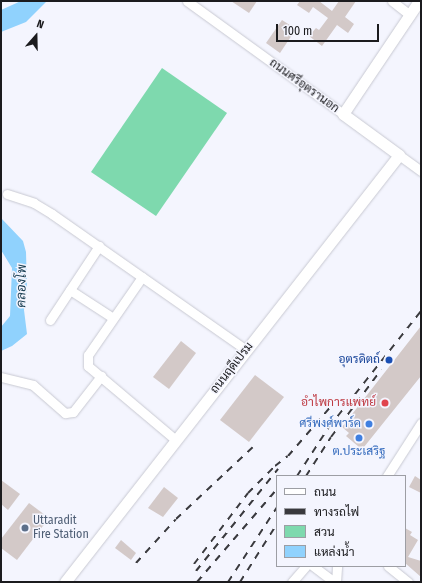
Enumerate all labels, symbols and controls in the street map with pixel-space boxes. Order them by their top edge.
north arrow [16,16,56,56]
scale bar [278,16,381,42]
text: N [35,17,46,31]
text: 100 m [283,24,312,38]
street label: ถนนศรีอุตรานอก [266,56,342,116]
water label: คลองโพ [14,264,30,308]
street label: ถนนฤดีเปรม [208,339,256,397]
place label: อุตรดิตถ์ [339,353,380,367]
marker: อุตรดิตถ์ [383,354,395,366]
place label: อำไพการแพทย์ [301,396,376,410]
marker: อำไพการแพทย์ [379,397,391,409]
place label: ศรีพงศ์พาร์ค [299,417,361,431]
marker: ศรีพงศ์พาร์ค [364,419,374,429]
marker: ต.ประเสริฐ [354,433,364,443]
place label: ต.ประเสริฐ [333,445,385,459]
legend [276,475,406,567]
text: ถนน [314,485,336,499]
text: ทางรถไฟ [314,505,359,519]
place label: Uttaradit Fire Station [33,514,89,542]
marker: Uttaradit Fire Station [20,523,30,533]
text: สวน [314,525,335,539]
text: แหล่งน้ำ [314,545,354,559]

